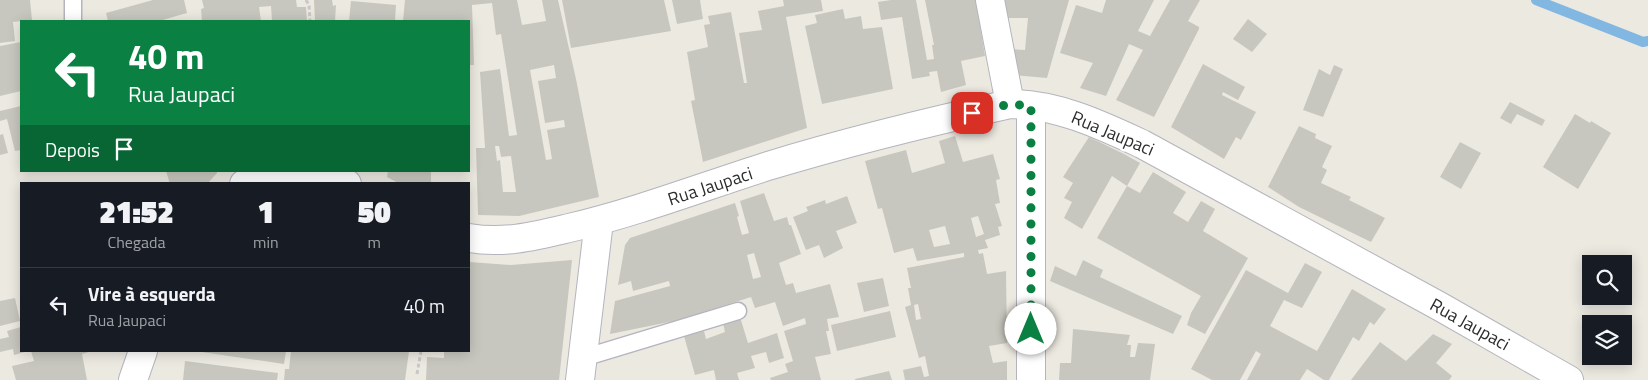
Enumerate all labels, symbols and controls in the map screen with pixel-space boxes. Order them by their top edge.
text: 40 m [128,29,204,83]
icon: left [45,40,110,105]
text: Rua Jaupaci [128,77,235,111]
pin [951,92,993,134]
icon: arrive [958,99,986,127]
street label: Rua Jaupaci [1067,103,1159,163]
text: Depois [45,135,100,164]
icon: arrive [110,135,138,163]
street label: Rua Jaupaci [664,160,756,212]
text: 21:52 [99,189,174,235]
text: 1 [258,189,274,235]
text: 50 [358,189,391,235]
text: Chegada [107,230,166,254]
text: min [253,230,279,254]
text: m [368,230,381,254]
map controls [1582,255,1632,365]
button: search [1582,255,1632,305]
text: Vire à esquerda [88,279,216,308]
icon: left [45,291,73,319]
text: 40 m [404,291,445,320]
street label: Rua Jaupaci [1425,291,1515,357]
position arrow [1004,302,1056,354]
text: Rua Jaupaci [88,308,166,332]
button: layers [1582,315,1632,365]

